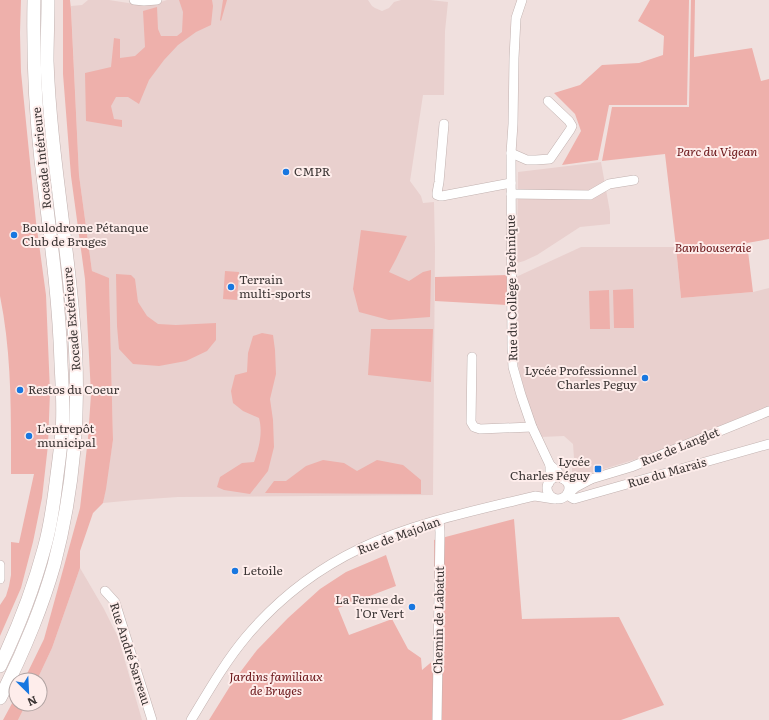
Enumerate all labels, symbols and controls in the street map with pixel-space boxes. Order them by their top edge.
street label: Rocade Intérieure [27,106,55,210]
park label: Parc du Vigean [677,142,757,160]
place label: CMPR [294,162,331,180]
marker: CMPR [281,167,291,177]
street label: Rue du Collège Technique [501,214,521,362]
place label: Boulodrome Pétanque Club de Bruges [22,218,149,250]
marker: Boulodrome Pétanque Club de Bruges [9,230,19,240]
park label: Bambouseraie [675,238,752,256]
street label: Rocade Extérieure [58,266,85,372]
place label: Terrain multi-sports [239,270,311,302]
marker: Terrain multi-sports [226,282,236,292]
place label: Lycée Professionnel Charles Peguy [525,361,637,393]
marker: Lycée Professionnel Charles Peguy [640,373,650,383]
place label: Restos du Coeur [28,380,120,398]
marker: Restos du Coeur [15,385,25,395]
place label: L'entrepôt municipal [37,419,96,451]
street label: Rue de Langlet [638,422,722,470]
marker: L'entrepôt municipal [24,431,34,441]
place label: Lycée Charles Péguy [510,452,590,484]
street label: Rue du Marais [625,452,709,492]
marker: Lycée Charles Péguy [593,464,603,474]
street label: Rue de Majolan [355,512,443,558]
place label: Letoile [243,561,283,579]
marker: Letoile [230,566,240,576]
street label: Chemin de Labatut [428,566,448,674]
place label: La Ferme de l'Or Vert [335,590,404,622]
street label: Rue André Sarreau [106,600,156,708]
marker: La Ferme de l'Or Vert [407,602,417,612]
park label: Jardins familiaux de Bruges [229,667,323,699]
north arrow [8,672,48,712]
text: N [25,693,40,711]

